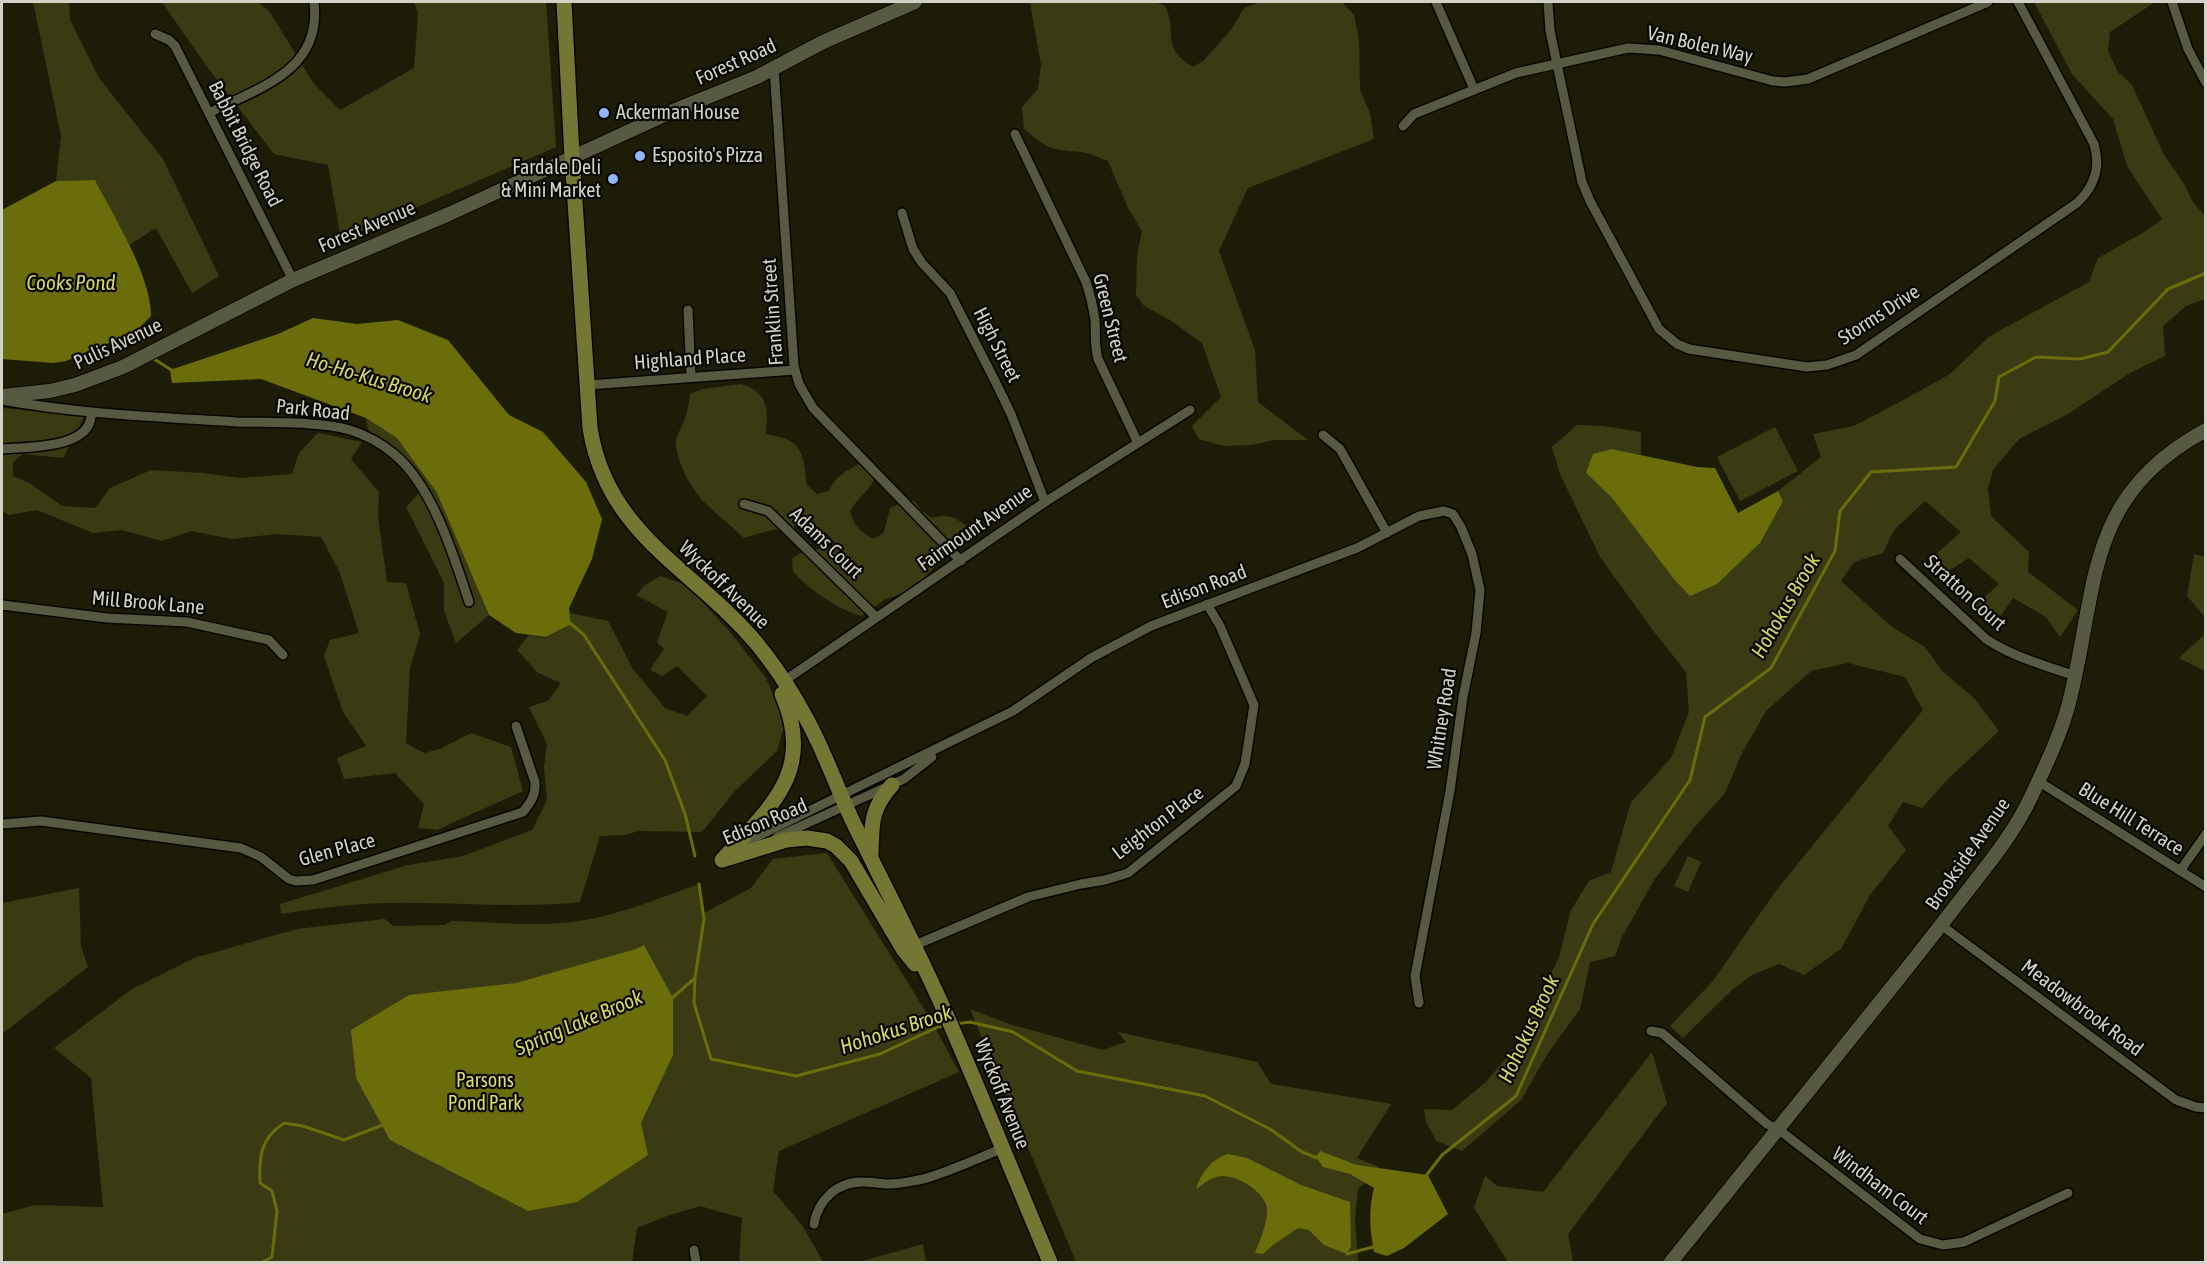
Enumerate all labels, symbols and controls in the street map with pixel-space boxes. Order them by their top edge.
street label: Van Bolen Way [1645,21,1755,69]
street label: Forest Road [692,34,780,90]
street label: Babbit Bridge Road [203,77,287,211]
place label: Ackerman House [616,101,740,125]
marker: Ackerman House [597,106,611,120]
place label: Esposito's Pizza [652,144,763,168]
marker: Esposito's Pizza [633,149,647,163]
place label: Fardale Deli & Mini Market [501,156,601,203]
marker: Fardale Deli & Mini Market [606,172,620,186]
street label: Forest Avenue [315,196,419,258]
street label: Franklin Street [757,258,789,366]
water label: Cooks Pond [27,270,115,296]
street label: Green Street [1087,271,1133,365]
street label: Storms Drive [1834,280,1924,350]
street label: High Street [968,303,1026,387]
street label: Pulis Avenue [70,313,166,375]
street label: Highland Place [633,343,747,375]
water label: Ho-Ho-Kus Brook [303,347,435,409]
street label: Park Road [275,394,351,426]
street label: Fairmount Avenue [913,480,1037,576]
street label: Adams Court [784,502,868,584]
street label: Wyckoff Avenue [674,536,774,634]
water label: Hohokus Brook [1746,549,1826,663]
street label: Stratton Court [1919,550,2011,636]
street label: Edison Road [1158,560,1250,614]
street label: Mill Brook Lane [91,586,205,620]
street label: Whitney Road [1422,667,1462,771]
street label: Blue Hill Terrace [2074,777,2188,861]
street label: Leighton Place [1108,781,1208,865]
street label: Edison Road [719,793,811,851]
street label: Brookside Avenue [1921,793,2015,915]
street label: Glen Place [296,828,378,872]
street label: Meadowbrook Road [2016,954,2148,1062]
water label: Hohokus Brook [1493,971,1565,1087]
water label: Spring Lake Brook [511,985,647,1061]
water label: Hohokus Brook [837,1000,955,1060]
street label: Wyckoff Avenue [969,1035,1035,1153]
park label: Parsons Pond Park [448,1069,522,1116]
street label: Windham Court [1827,1142,1933,1230]

